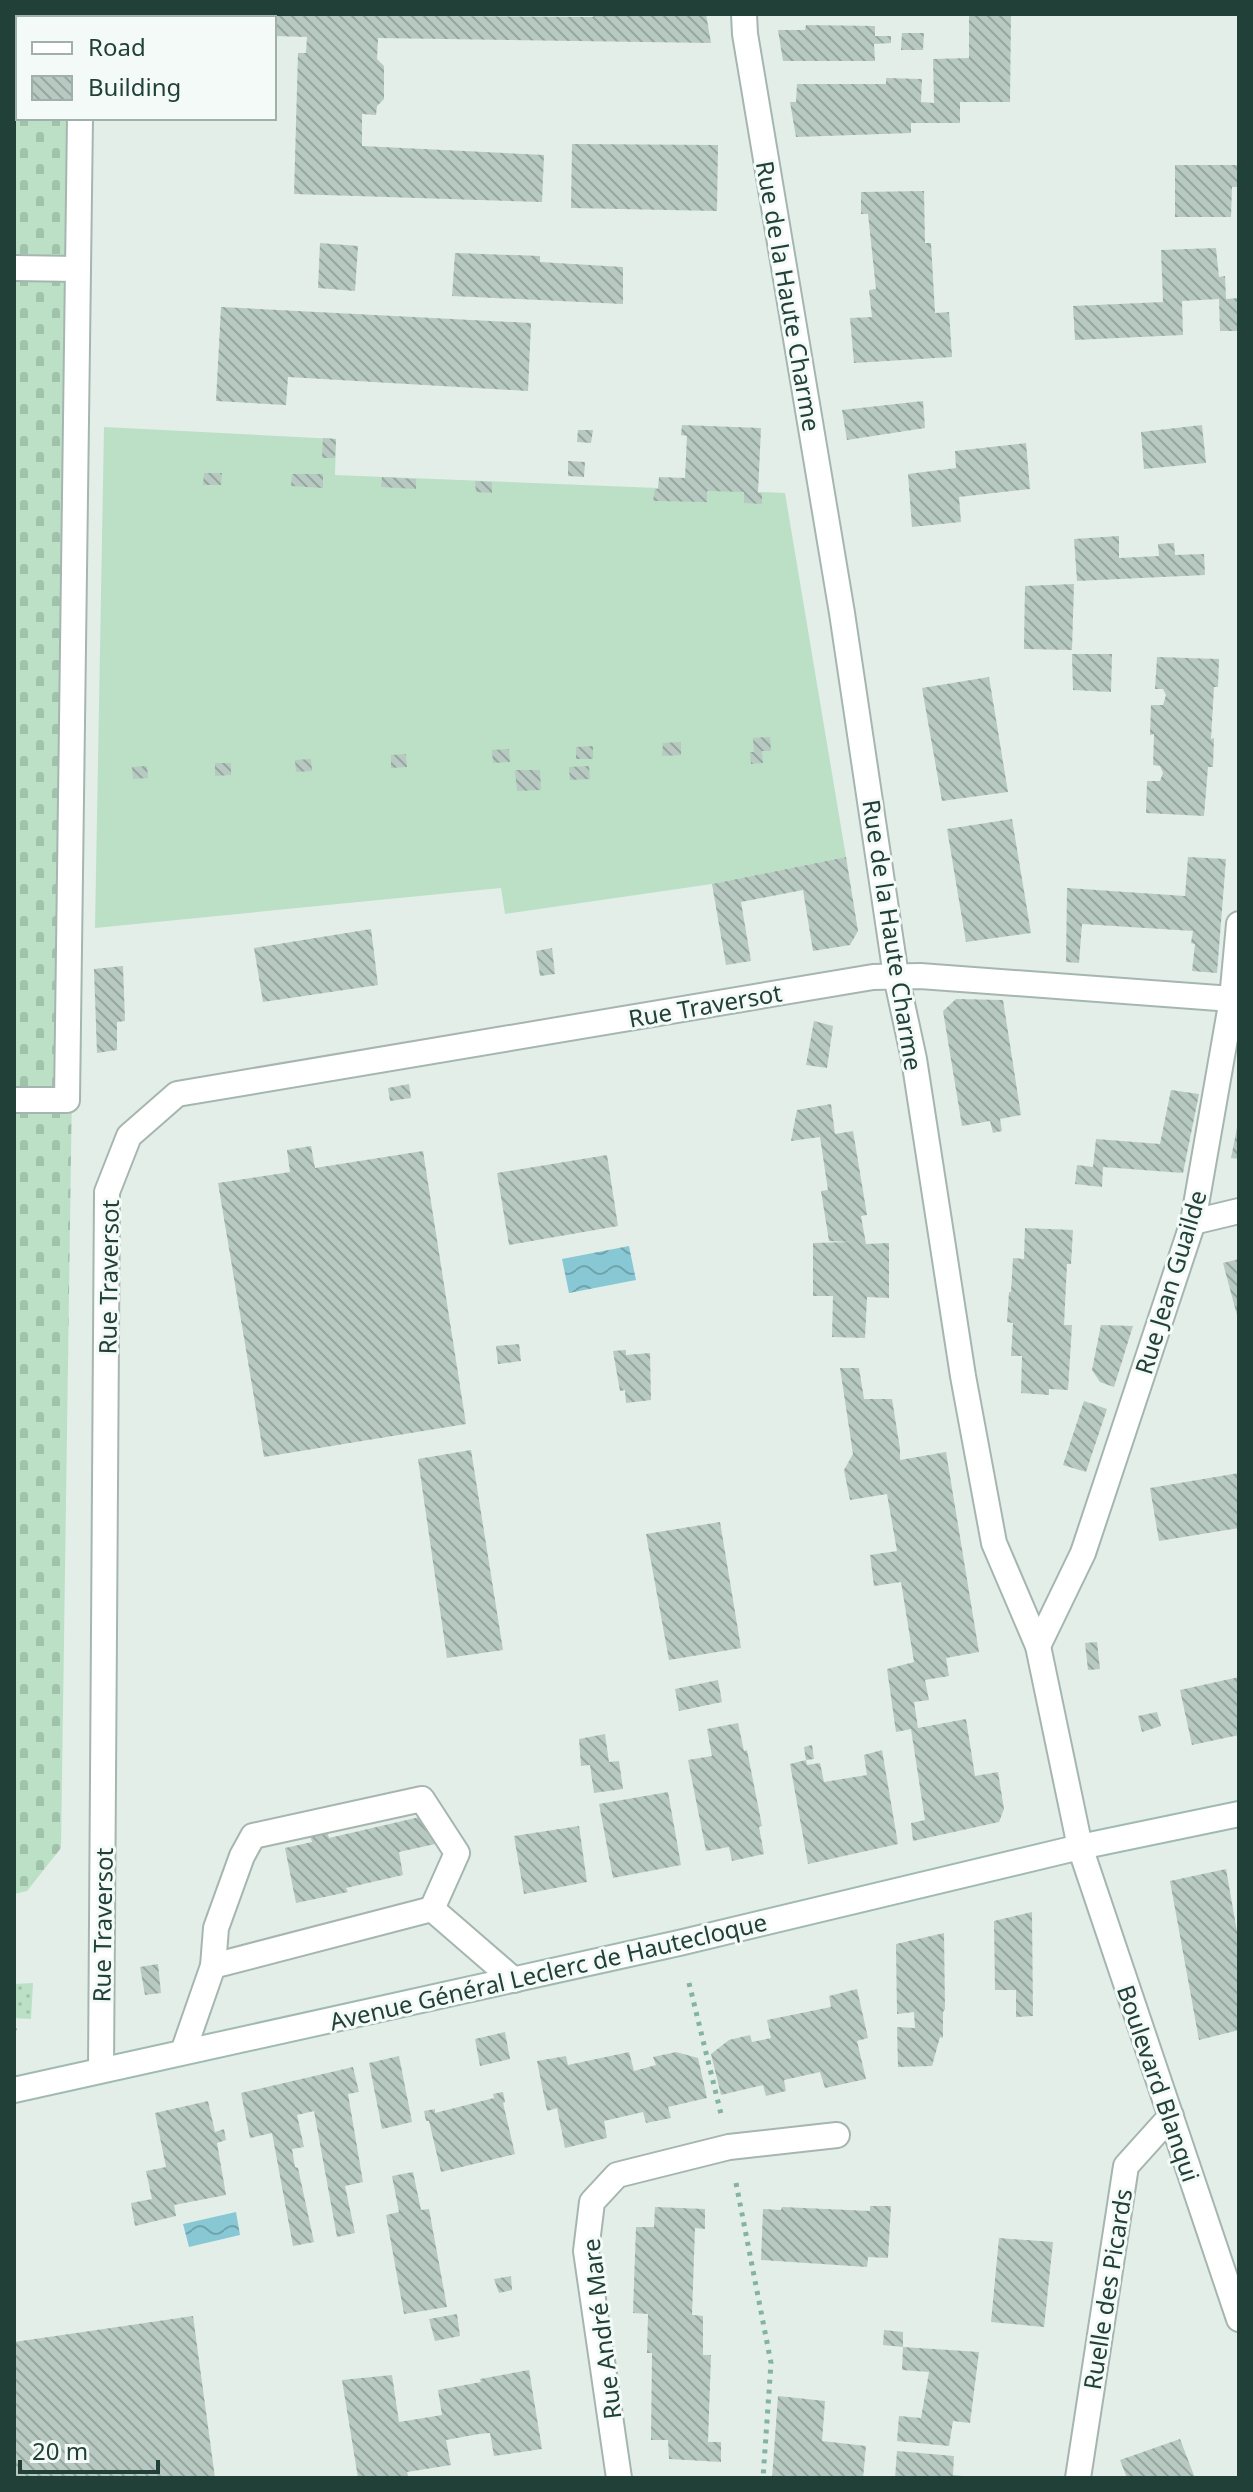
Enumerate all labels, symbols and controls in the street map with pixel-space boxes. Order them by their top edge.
legend [16,16,276,120]
text: Road [88,30,146,63]
text: Building [88,70,181,103]
street label: Rue de la Haute Charme [749,158,829,434]
street label: Rue de la Haute Charme [855,797,931,1073]
street label: Rue Traversot [626,975,784,1035]
street label: Rue Jean Guailde [1126,1186,1214,1378]
street label: Rue Traversot [90,1199,126,1355]
street label: Rue Traversot [84,1847,120,2003]
street label: Avenue Général Leclerc de Hautecloque [326,1905,770,2037]
street label: Boulevard Blanqui [1110,1980,1208,2186]
street label: Ruelle des Picards [1075,2186,1139,2392]
street label: Rue André Mare [574,2237,628,2421]
scale bar [20,2424,158,2474]
text: 20 m [32,2434,88,2467]

